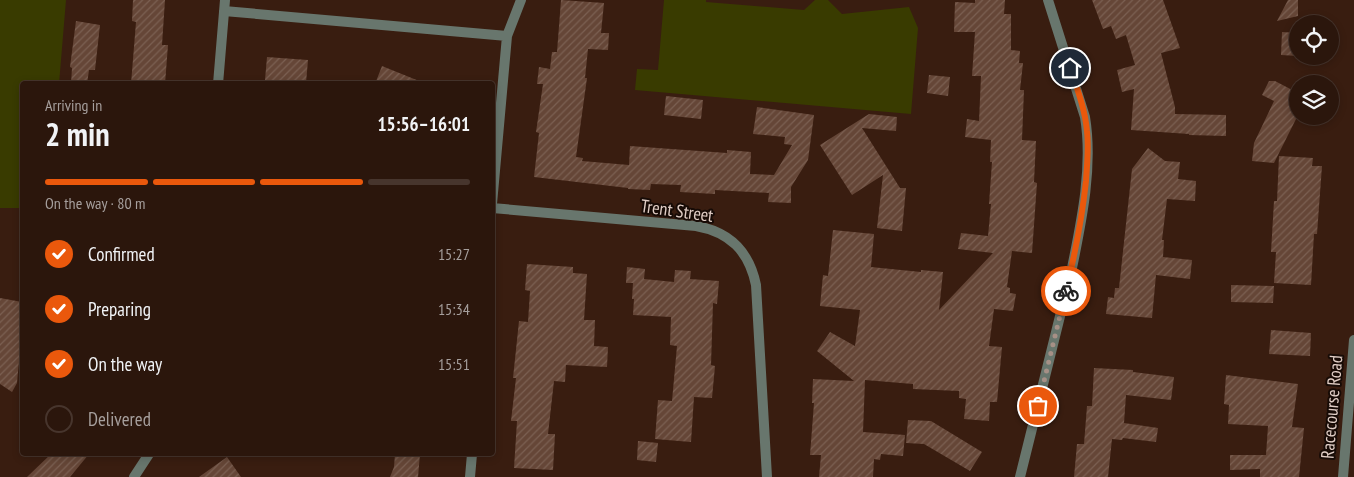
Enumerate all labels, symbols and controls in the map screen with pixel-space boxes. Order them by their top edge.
map controls [1289,15,1339,125]
button: locate [1289,15,1339,65]
pin [1049,47,1091,89]
icon: home [1056,54,1084,82]
button: layers [1289,75,1339,125]
text: Arriving in [45,95,102,115]
text: 15:56–16:01 [377,112,470,136]
text: 2 min [45,113,110,155]
text: On the way · 80 m [45,193,145,213]
street label: Trent Street [639,194,715,227]
icon: check [45,240,73,268]
text: Confirmed [88,242,155,266]
text: 15:27 [438,244,470,264]
courier [1041,266,1091,316]
icon: bike [1052,277,1080,305]
icon: check [45,295,73,323]
text: Preparing [88,297,151,321]
text: 15:34 [438,299,470,319]
icon: check [45,350,73,378]
text: On the way [88,352,162,376]
text: 15:51 [438,354,470,374]
street label: Racecourse Road [1316,354,1347,460]
pin [1017,385,1059,427]
icon: bag [1024,392,1052,420]
text: Delivered [88,407,151,431]

